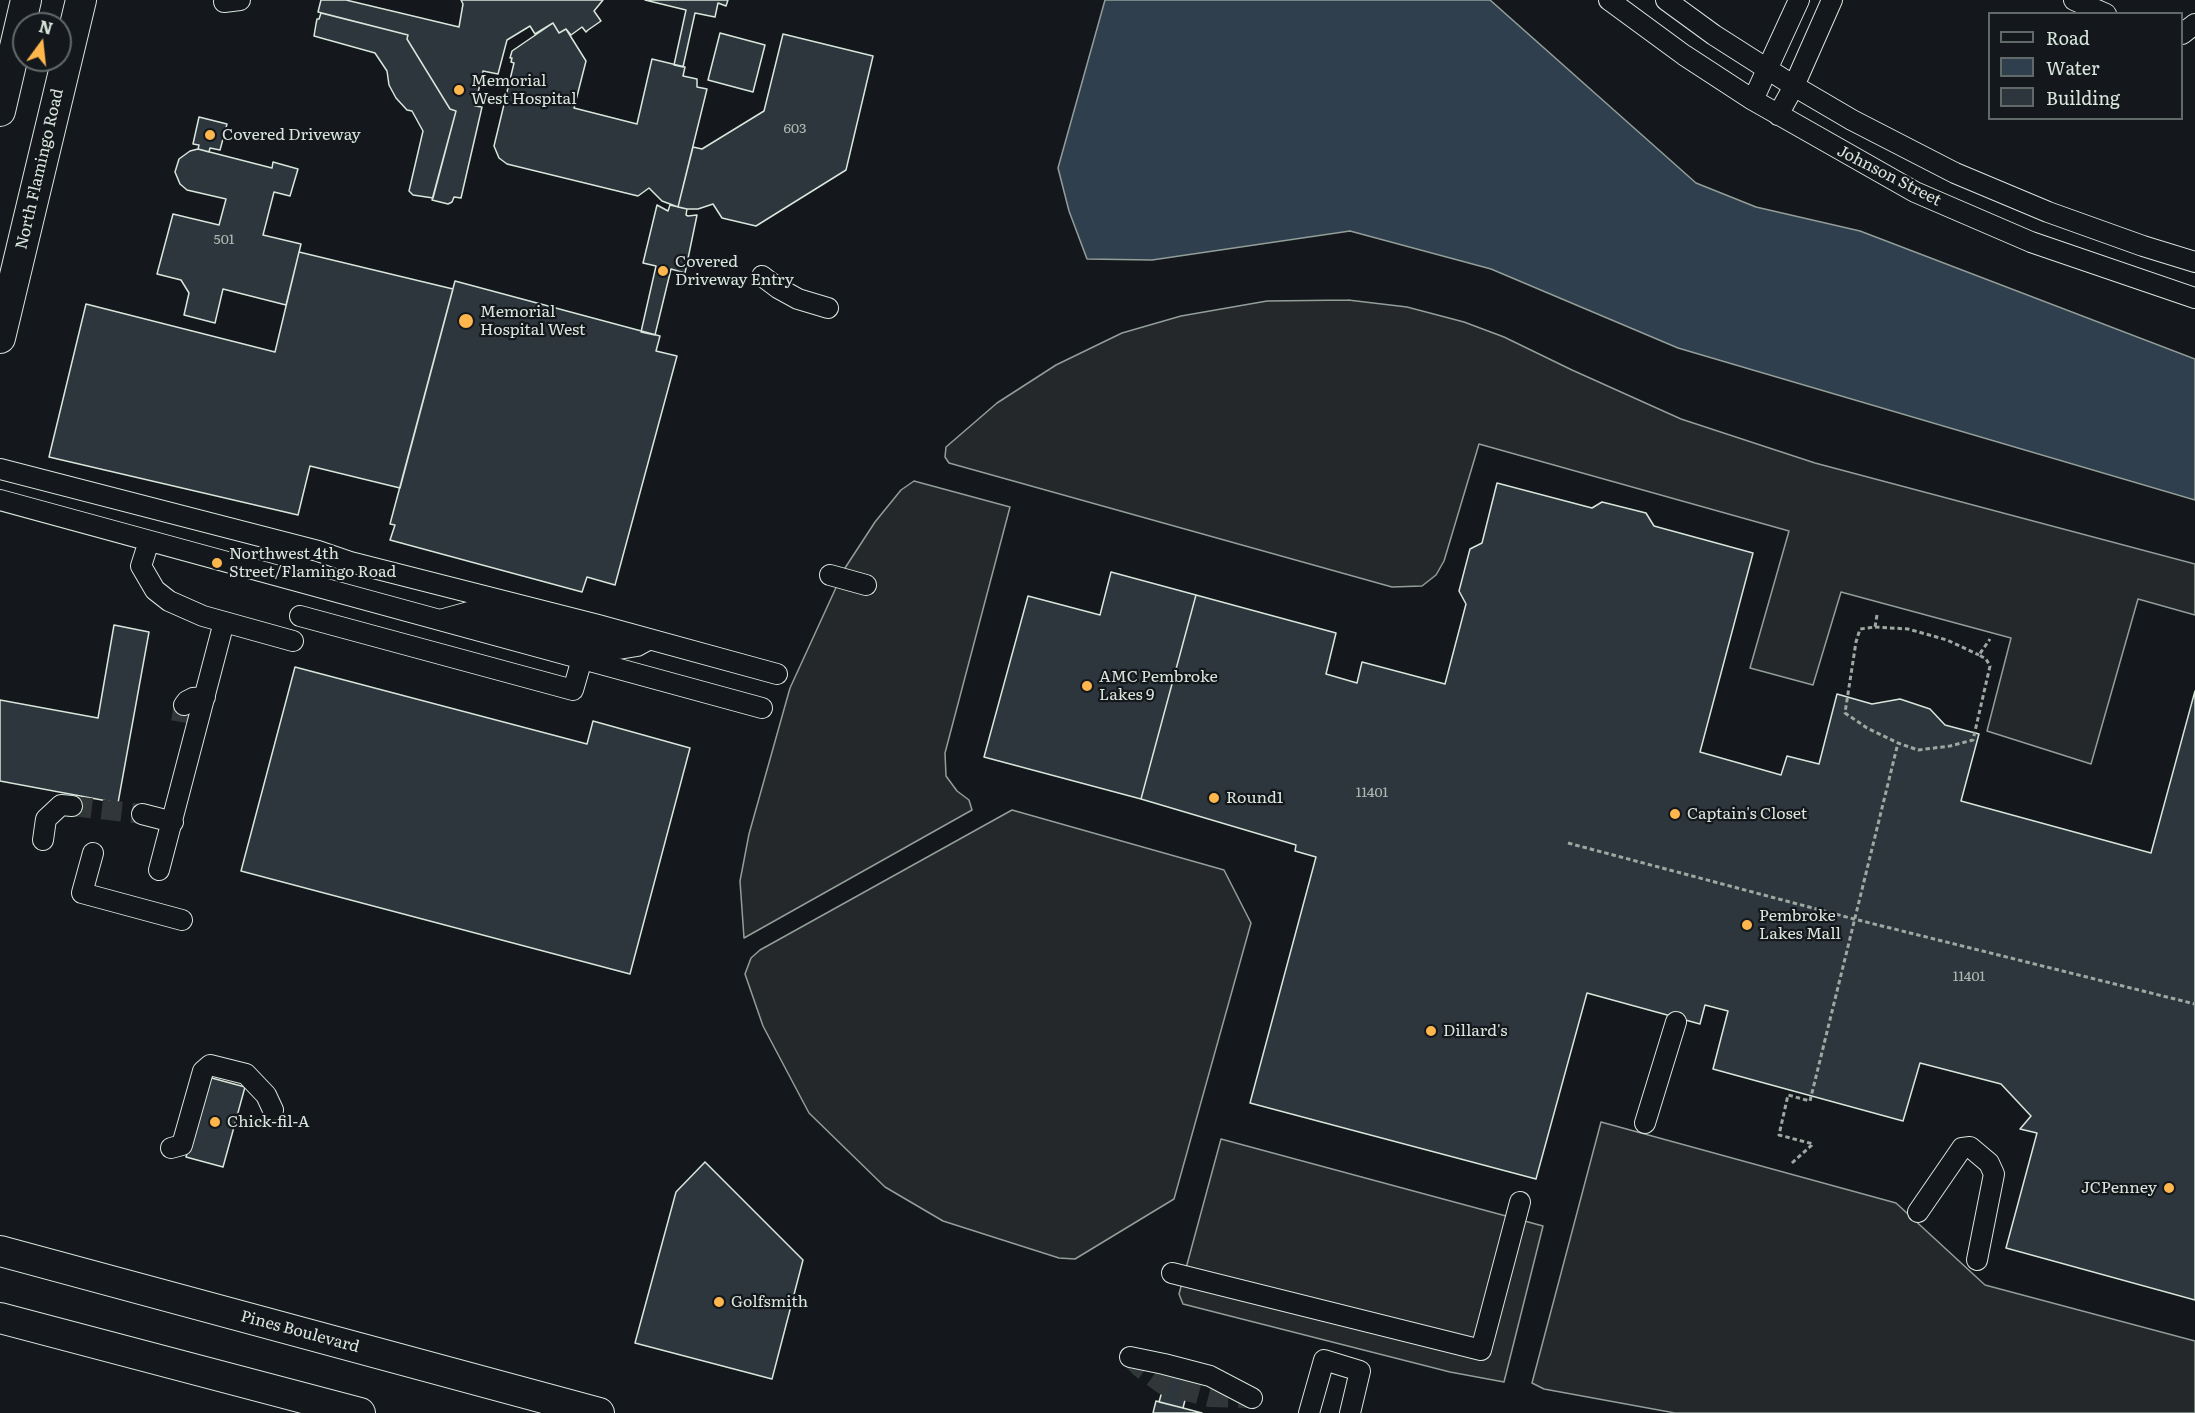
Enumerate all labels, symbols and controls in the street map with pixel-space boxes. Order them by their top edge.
north arrow [12,12,72,72]
legend [1988,12,2183,120]
text: N [37,13,56,40]
text: Road [2046,24,2090,51]
text: Water [2046,54,2099,81]
place label: Memorial West Hospital [471,71,576,109]
marker: Memorial West Hospital [452,83,466,97]
text: Building [2046,84,2120,111]
street label: North Flamingo Road [12,87,68,251]
house number: 603 [784,121,806,137]
place label: Covered Driveway [222,125,361,145]
marker: Covered Driveway [203,128,217,142]
street label: Johnson Street [1834,142,1944,210]
house number: 501 [214,232,234,248]
place label: Covered Driveway Entry [675,252,794,290]
marker: Covered Driveway Entry [656,264,670,278]
place label: Memorial Hospital West [480,302,585,340]
marker: Memorial Hospital West [457,312,475,330]
place label: Northwest 4th Street/Flamingo Road [229,544,396,582]
marker: Northwest 4th Street/Flamingo Road [210,556,224,570]
place label: AMC Pembroke Lakes 9 [1099,667,1218,705]
marker: AMC Pembroke Lakes 9 [1080,679,1094,693]
house number: 11401 [1356,785,1388,801]
place label: Round1 [1226,788,1283,808]
marker: Round1 [1207,791,1221,805]
place label: Captain's Closet [1687,804,1807,824]
marker: Captain's Closet [1668,807,1682,821]
place label: Pembroke Lakes Mall [1759,906,1841,944]
marker: Pembroke Lakes Mall [1740,918,1754,932]
house number: 11401 [1953,969,1985,985]
place label: Dillard's [1443,1021,1507,1041]
marker: Dillard's [1424,1024,1438,1038]
place label: Chick-fil-A [227,1112,309,1132]
marker: Chick-fil-A [208,1115,222,1129]
place label: JCPenney [2081,1178,2157,1198]
marker: JCPenney [2162,1181,2176,1195]
place label: Golfsmith [731,1292,808,1312]
marker: Golfsmith [712,1295,726,1309]
street label: Pines Boulevard [239,1307,361,1357]

